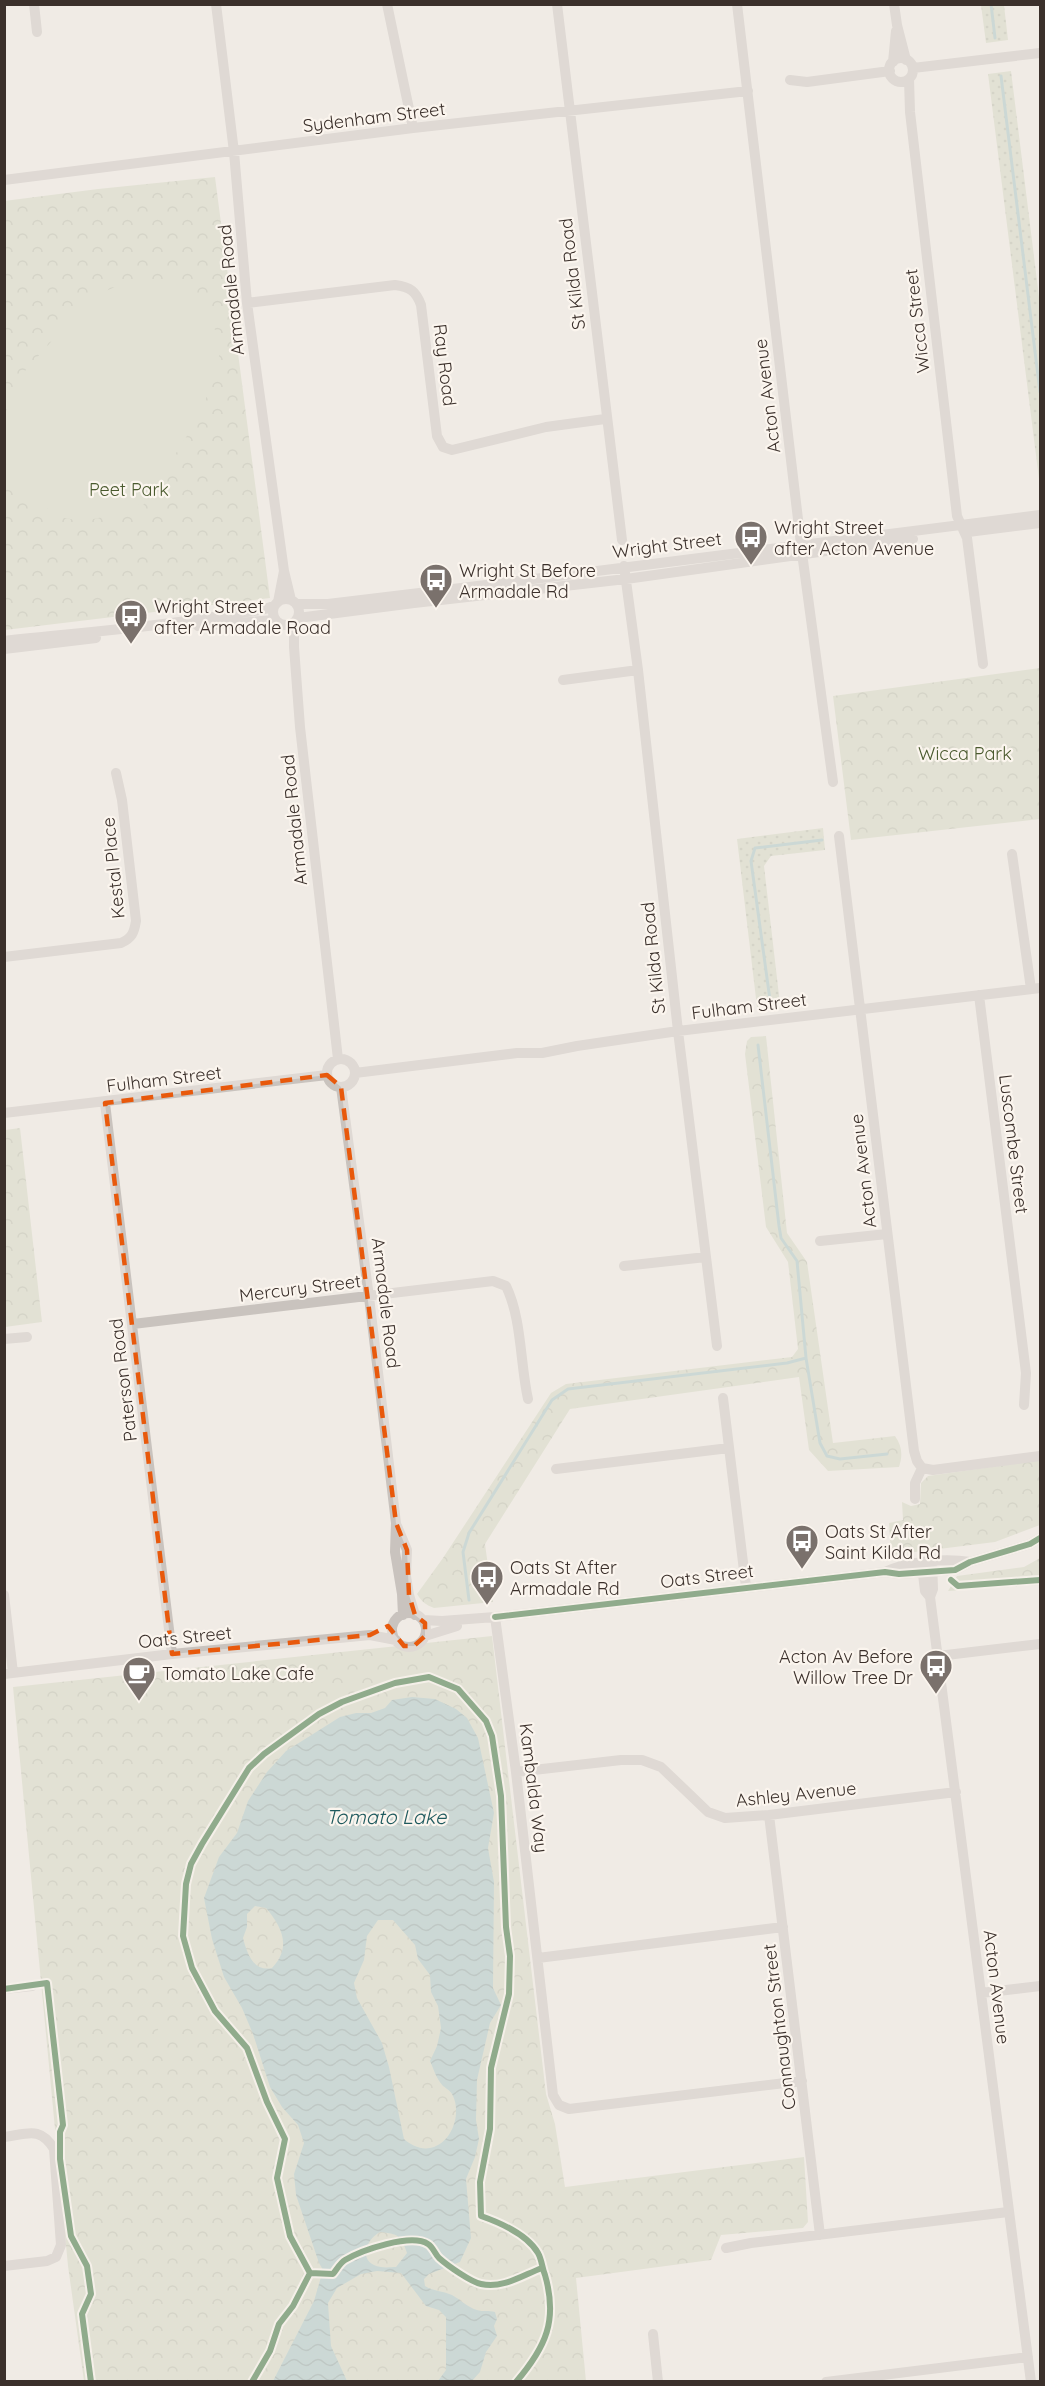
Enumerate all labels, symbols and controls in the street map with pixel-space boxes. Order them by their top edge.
street label: Sydenham Street [301,97,447,137]
street label: St Kilda Road [554,217,590,331]
street label: Armadale Road [213,223,249,357]
street label: Wicca Street [899,268,935,374]
street label: Ray Road [429,322,461,408]
street label: Acton Avenue [749,338,785,454]
park label: Peet Park [89,478,169,501]
place label: Wright Street after Acton Avenue [774,516,934,560]
bus stop icon: Wright Street after Acton Avenue [733,519,769,566]
street label: Wright Street [611,527,723,563]
place label: Wright St Before Armadale Rd [459,559,596,603]
bus stop icon: Wright St Before Armadale Rd [418,562,454,609]
place label: Wright Street after Armadale Road [154,595,331,639]
bus stop icon: Wright Street after Armadale Road [113,598,149,645]
park label: Wicca Park [918,742,1012,765]
street label: Armadale Road [276,753,312,887]
street label: Kestal Place [96,816,130,920]
street label: St Kilda Road [636,901,670,1015]
street label: Fulham Street [690,988,808,1024]
street label: Fulham Street [105,1061,223,1097]
street label: Luscombe Street [994,1073,1034,1215]
street label: Acton Avenue [845,1113,881,1229]
street label: Armadale Road [367,1236,405,1370]
street label: Mercury Street [238,1269,362,1307]
street label: Paterson Road [104,1317,142,1443]
place label: Oats St After Saint Kilda Rd [825,1520,941,1564]
bus stop icon: Oats St After Saint Kilda Rd [784,1523,820,1570]
place label: Oats St After Armadale Rd [510,1556,620,1600]
bus stop icon: Oats St After Armadale Rd [469,1559,505,1606]
street label: Oats Street [659,1559,755,1593]
street label: Oats Street [137,1621,233,1653]
place label: Acton Av Before Willow Tree Dr [779,1645,913,1689]
bus stop icon: Acton Av Before Willow Tree Dr [918,1648,954,1695]
cafe icon: Tomato Lake Cafe [121,1655,157,1702]
place label: Tomato Lake Cafe [162,1662,314,1685]
street label: Kambalda Way [515,1722,553,1854]
street label: Ashley Avenue [735,1776,857,1812]
water label: Tomato Lake [326,1804,447,1829]
street label: Acton Avenue [979,1929,1015,2045]
street label: Connaughton Street [757,1943,801,2111]

